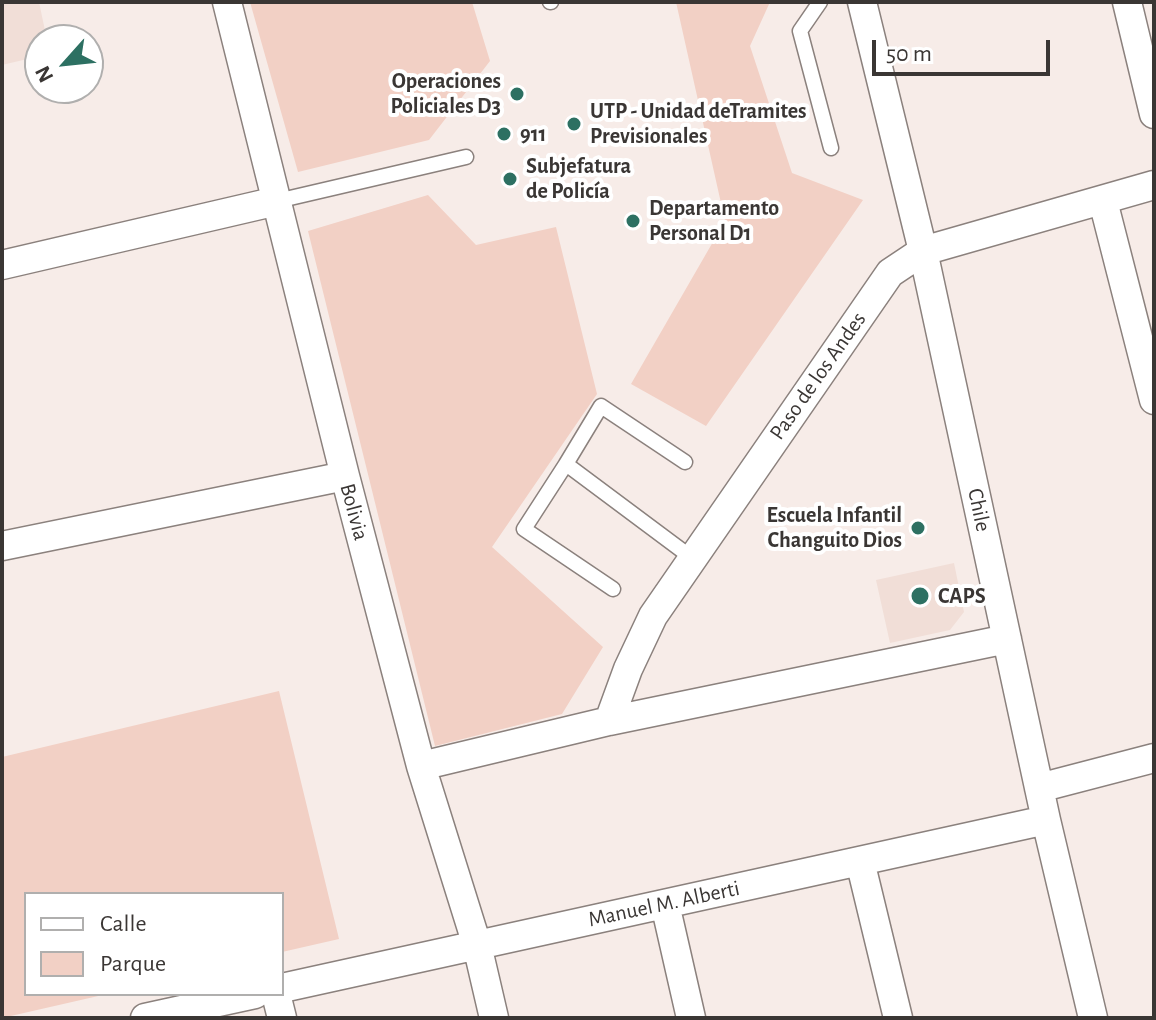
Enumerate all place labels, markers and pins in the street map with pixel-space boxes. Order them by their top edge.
place label: Operaciones Policiales D3 [390,68,501,120]
marker: Operaciones Policiales D3 [508,85,526,103]
place label: UTP - Unidad deTramites Previsionales [590,98,807,150]
marker: UTP - Unidad deTramites Previsionales [565,115,583,133]
place label: 911 [520,121,546,147]
marker: 911 [495,125,513,143]
place label: Subjefatura de Policía [526,153,631,204]
marker: Subjefatura de Policía [501,170,519,188]
place label: Departamento Personal D1 [649,195,779,246]
marker: Departamento Personal D1 [624,212,642,230]
place label: Escuela Infantil Changuito Dios [766,502,902,554]
marker: Escuela Infantil Changuito Dios [909,519,927,537]
place label: CAPS [938,583,986,609]
marker: CAPS [909,585,931,607]

